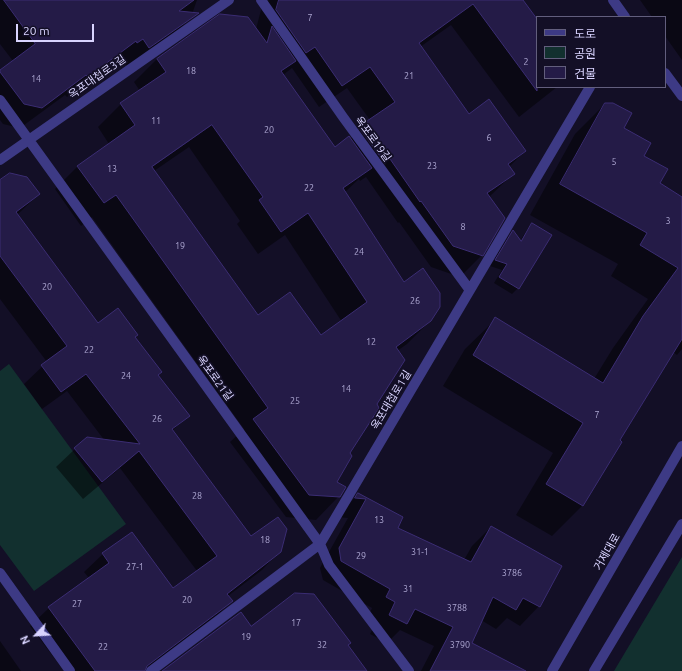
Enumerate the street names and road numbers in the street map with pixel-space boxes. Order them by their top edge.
street label: 옥포대첩로3길 [66,52,128,102]
street label: 옥포로19길 [352,114,394,164]
street label: 옥포로21길 [194,353,236,403]
street label: 옥포대첩로1길 [368,368,414,432]
street label: 거제대로 [591,531,623,573]

